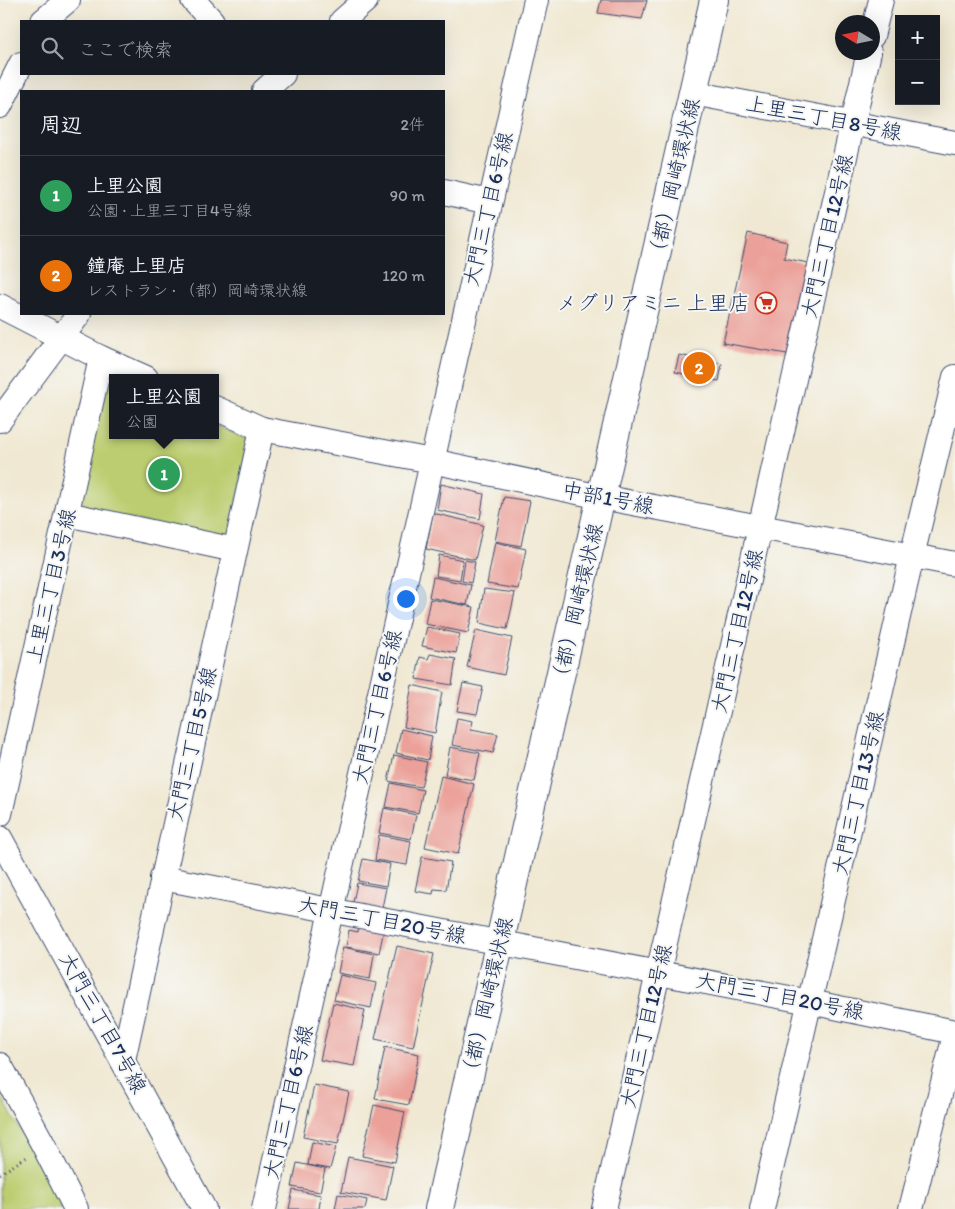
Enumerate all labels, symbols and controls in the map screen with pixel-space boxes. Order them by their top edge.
north arrow [835,15,880,60]
map controls [895,15,940,105]
button: + [895,15,940,60]
search box [20,20,445,75]
icon: search [38,34,66,62]
text: ここで検索 [78,38,173,61]
button: − [895,60,940,105]
street label: 上里三丁目8号線 [744,90,904,145]
street label: （都）岡崎環状線 [642,95,705,265]
text: 周辺 [40,112,82,137]
text: 2件 [401,115,425,134]
street label: 大門三丁目6号線 [458,129,517,289]
street label: 大門三丁目12号線 [795,151,858,320]
text: 上里公園 [87,174,163,197]
text: 1 [52,186,60,205]
text: 90 m [390,186,425,205]
text: 公園 · 上里三丁目4号線 [87,201,252,220]
text: 鐘庵 上里店 [87,254,186,277]
text: 2 [52,266,60,285]
text: 120 m [382,266,425,285]
text: レストラン · （都）岡崎環状線 [87,281,307,300]
place label: メグリアミニ 上里店 [556,290,750,315]
supermarket icon: メグリアミニ 上里店 [754,291,778,315]
pin: 2 [683,349,715,387]
popup [109,374,219,439]
text: 上里公園 [126,385,202,408]
text: 公園 [126,412,158,431]
pin: 1 [148,455,180,493]
street label: 中部1号線 [560,476,656,519]
street label: 上里三丁目3号線 [21,506,81,666]
street label: （都）岡崎環状線 [545,520,608,690]
street label: 大門三丁目12号線 [705,546,768,715]
your location [393,586,419,612]
street label: 大門三丁目6号線 [347,627,406,787]
street label: 大門三丁目5号線 [162,664,221,824]
street label: 大門三丁目13号線 [826,708,889,878]
street label: 大門三丁目20号線 [296,891,468,948]
street label: （都）岡崎環状線 [455,914,518,1084]
street label: 大門三丁目12号線 [614,941,677,1110]
street label: 大門三丁目7号線 [54,948,153,1098]
street label: 大門三丁目20号線 [694,967,866,1024]
street label: 大門三丁目6号線 [258,1022,317,1182]

